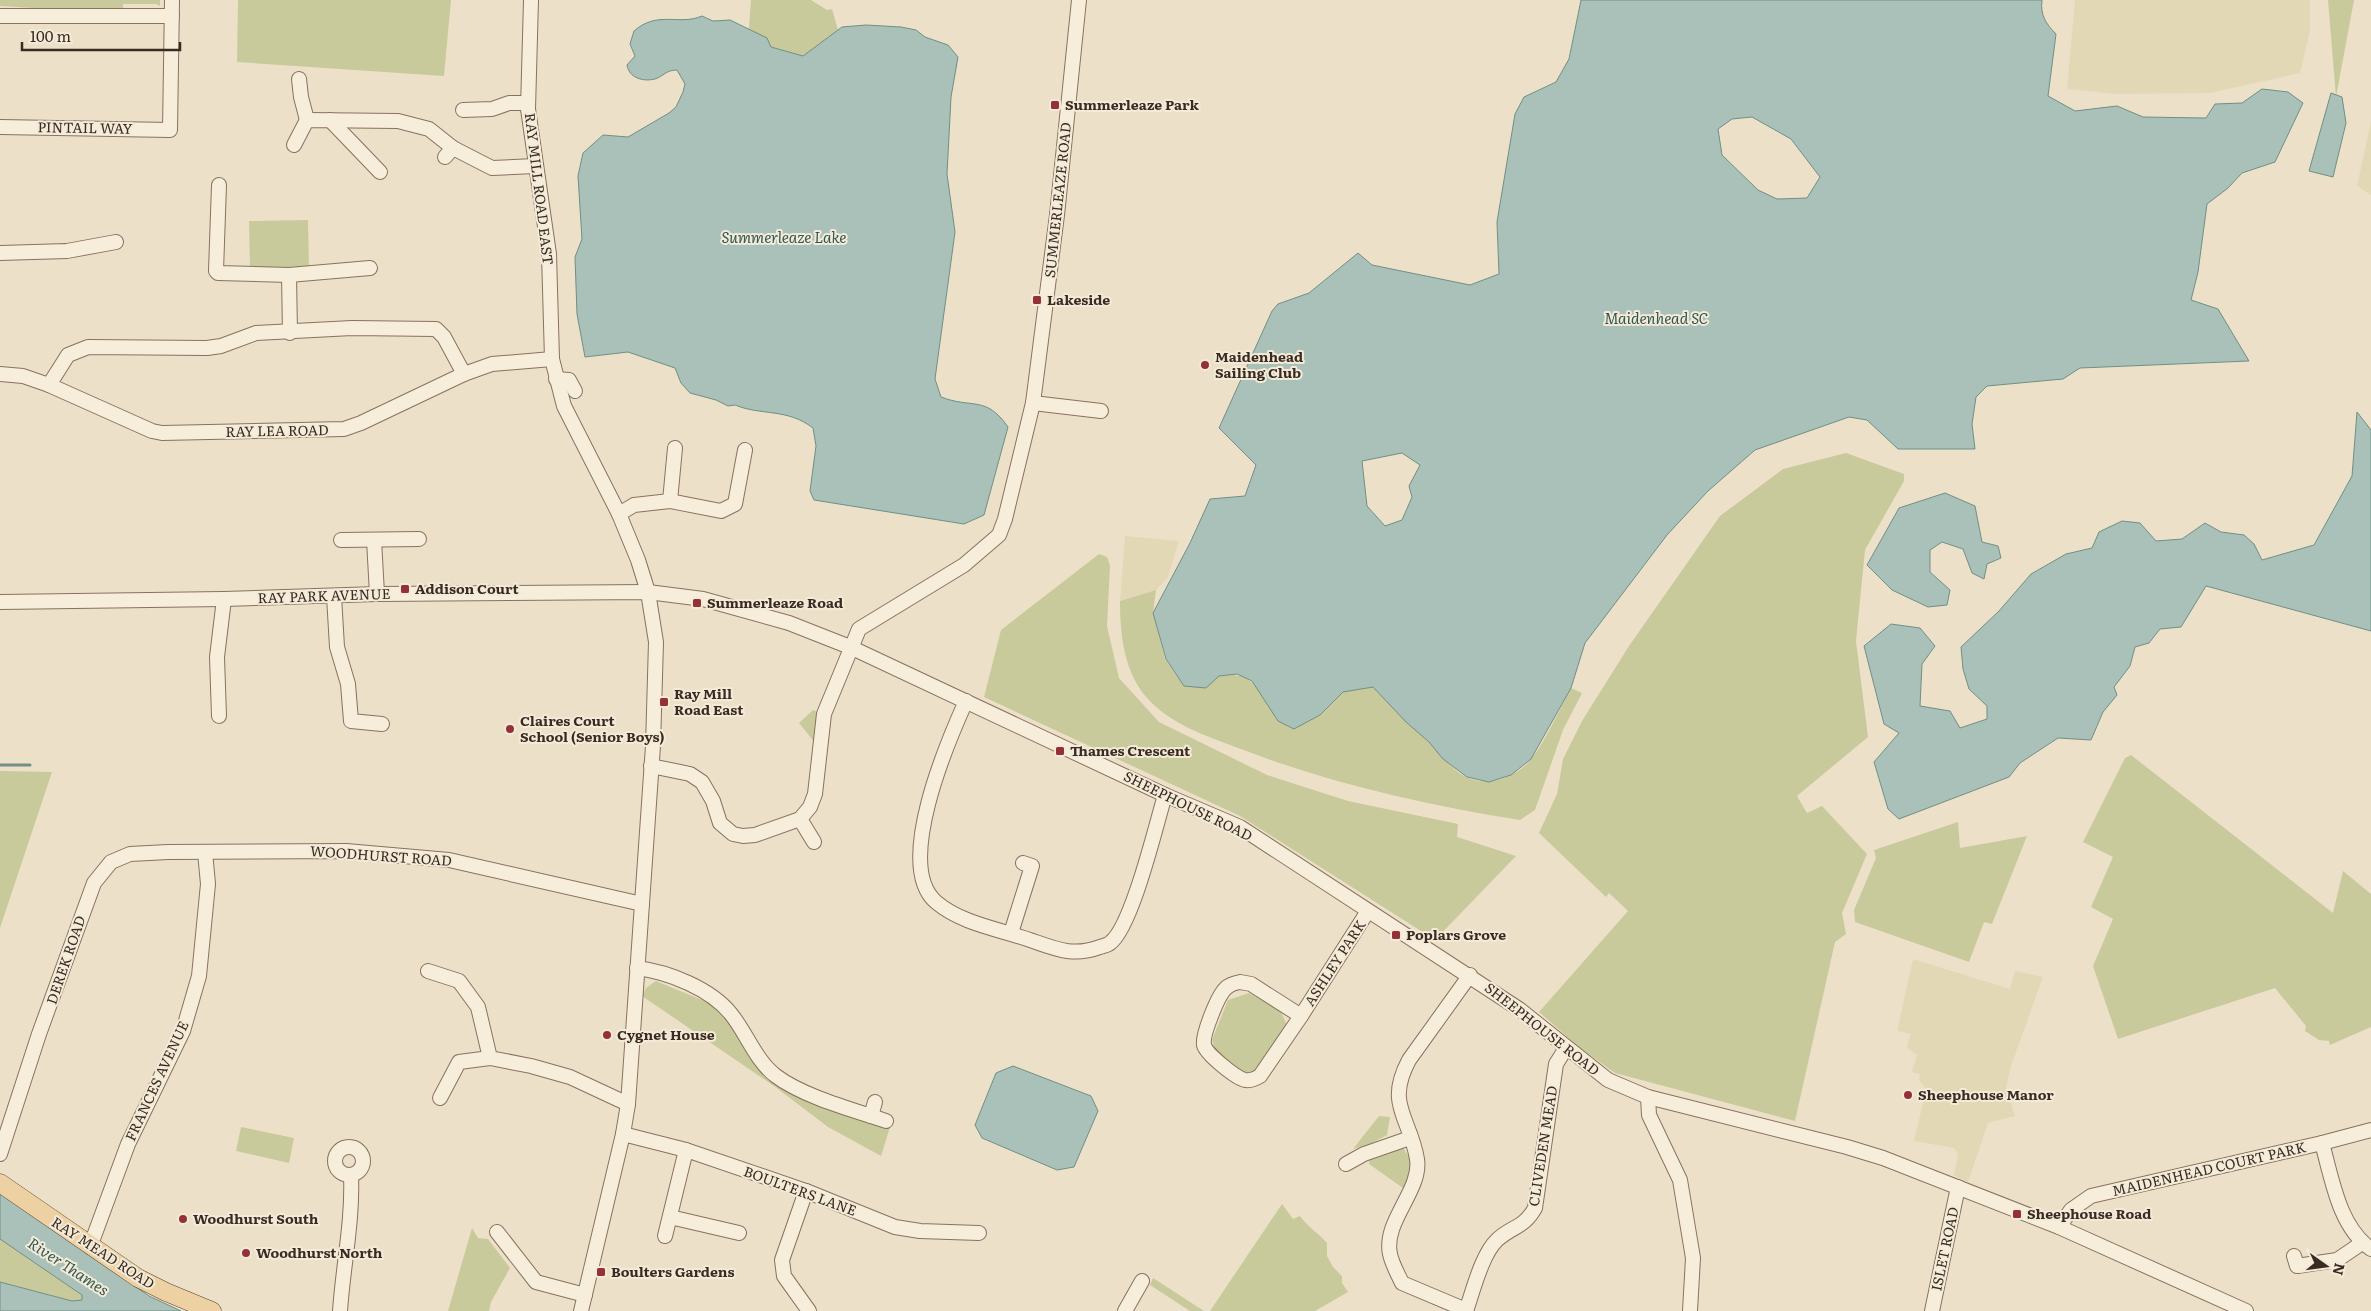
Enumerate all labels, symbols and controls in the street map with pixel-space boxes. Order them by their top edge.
scale bar [22,20,180,52]
text: 100 m [30,24,71,47]
place label: Summerleaze Park [1065,94,1199,114]
marker: Summerleaze Park [1049,99,1061,111]
street label: RAY MILL ROAD EAST [521,112,559,266]
street label: PINTAIL WAY [37,116,133,138]
street label: SUMMERLEAZE ROAD [1039,121,1075,279]
water label: Summerleaze Lake [722,225,846,248]
place label: Lakeside [1047,289,1110,309]
marker: Lakeside [1031,294,1043,306]
water label: Maidenhead SC [1604,306,1708,329]
place label: Maidenhead Sailing Club [1215,346,1303,382]
marker: Maidenhead Sailing Club [1199,359,1211,371]
street label: RAY LEA ROAD [225,419,329,441]
place label: Addison Court [415,578,520,598]
street label: RAY PARK AVENUE [257,583,391,607]
marker: Addison Court [399,583,411,595]
place label: Summerleaze Road [707,592,843,612]
marker: Summerleaze Road [691,597,703,609]
place label: Ray Mill Road East [674,683,744,719]
marker: Ray Mill Road East [658,696,670,708]
place label: Claires Court School (Senior Boys) [520,710,665,746]
marker: Claires Court School (Senior Boys) [504,723,516,735]
place label: Thames Crescent [1070,740,1191,760]
marker: Thames Crescent [1054,745,1066,757]
street label: SHEEPHOUSE ROAD [1121,765,1256,845]
street label: WOODHURST ROAD [310,840,453,870]
street label: DEREK ROAD [41,912,90,1007]
street label: ASHLEY PARK [1299,915,1370,1010]
place label: Poplars Grove [1406,924,1506,944]
marker: Poplars Grove [1390,929,1402,941]
street label: SHEEPHOUSE ROAD [1481,977,1604,1080]
street label: FRANCES AVENUE [119,1017,193,1144]
place label: Cygnet House [617,1024,715,1044]
marker: Cygnet House [601,1029,613,1041]
street label: CLIVEDEN MEAD [1523,1084,1561,1208]
place label: Sheephouse Manor [1918,1084,2054,1104]
marker: Sheephouse Manor [1902,1089,1914,1101]
street label: MAIDENHEAD COURT PARK [2110,1136,2308,1200]
street label: BOULTERS LANE [741,1160,860,1220]
place label: Sheephouse Road [2027,1203,2152,1223]
street label: ISLET ROAD [1925,1205,1963,1293]
place label: Woodhurst South [193,1208,319,1228]
marker: Sheephouse Road [2011,1208,2023,1220]
street label: RAY MEAD ROAD [48,1211,159,1293]
marker: Woodhurst South [177,1213,189,1225]
water label: River Thames [24,1231,114,1301]
north arrow [2301,1241,2351,1291]
place label: Woodhurst North [256,1242,383,1262]
marker: Woodhurst North [240,1247,252,1259]
place label: Boulters Gardens [611,1261,734,1281]
text: N [2328,1261,2351,1278]
marker: Boulters Gardens [595,1266,607,1278]

